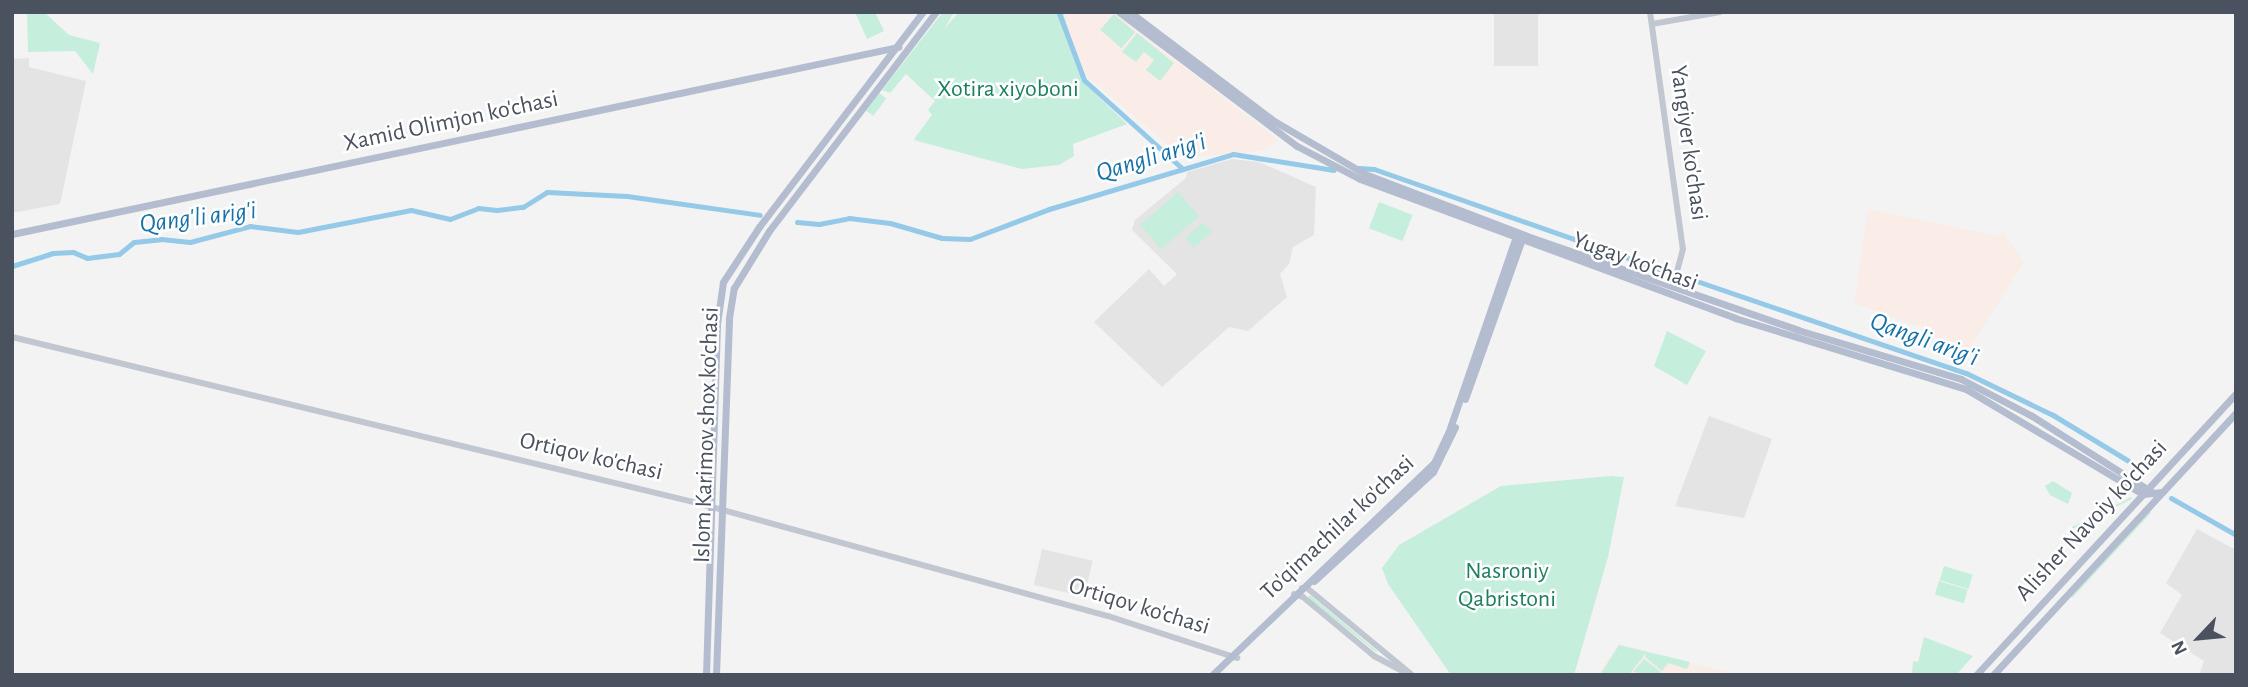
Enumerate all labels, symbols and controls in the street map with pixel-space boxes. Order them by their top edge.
street label: Yangiyer ko'chasi [1663,64,1713,222]
park label: Xotira xiyoboni [937,76,1079,104]
street label: Xamid Olimjon ko'chasi [341,85,561,159]
water label: Qangli arig'i [1092,127,1210,189]
water label: Qang'li arig'i [138,195,258,241]
street label: Yugay ko'chasi [1568,226,1702,298]
street label: Islom Karimov shox ko'chasi [688,306,726,564]
water label: Qangli arig'i [1866,306,1982,374]
street label: Ortiqov ko'chasi [517,427,665,487]
street label: Alisher Navoiy ko'chasi [2010,435,2174,607]
street label: To'qimachilar ko'chasi [1255,449,1421,607]
park label: Nasroniy Qabristoni [1458,558,1556,614]
street label: Ortiqov ko'chasi [1065,572,1213,642]
north arrow [2164,603,2234,673]
text: N [2168,637,2191,658]

